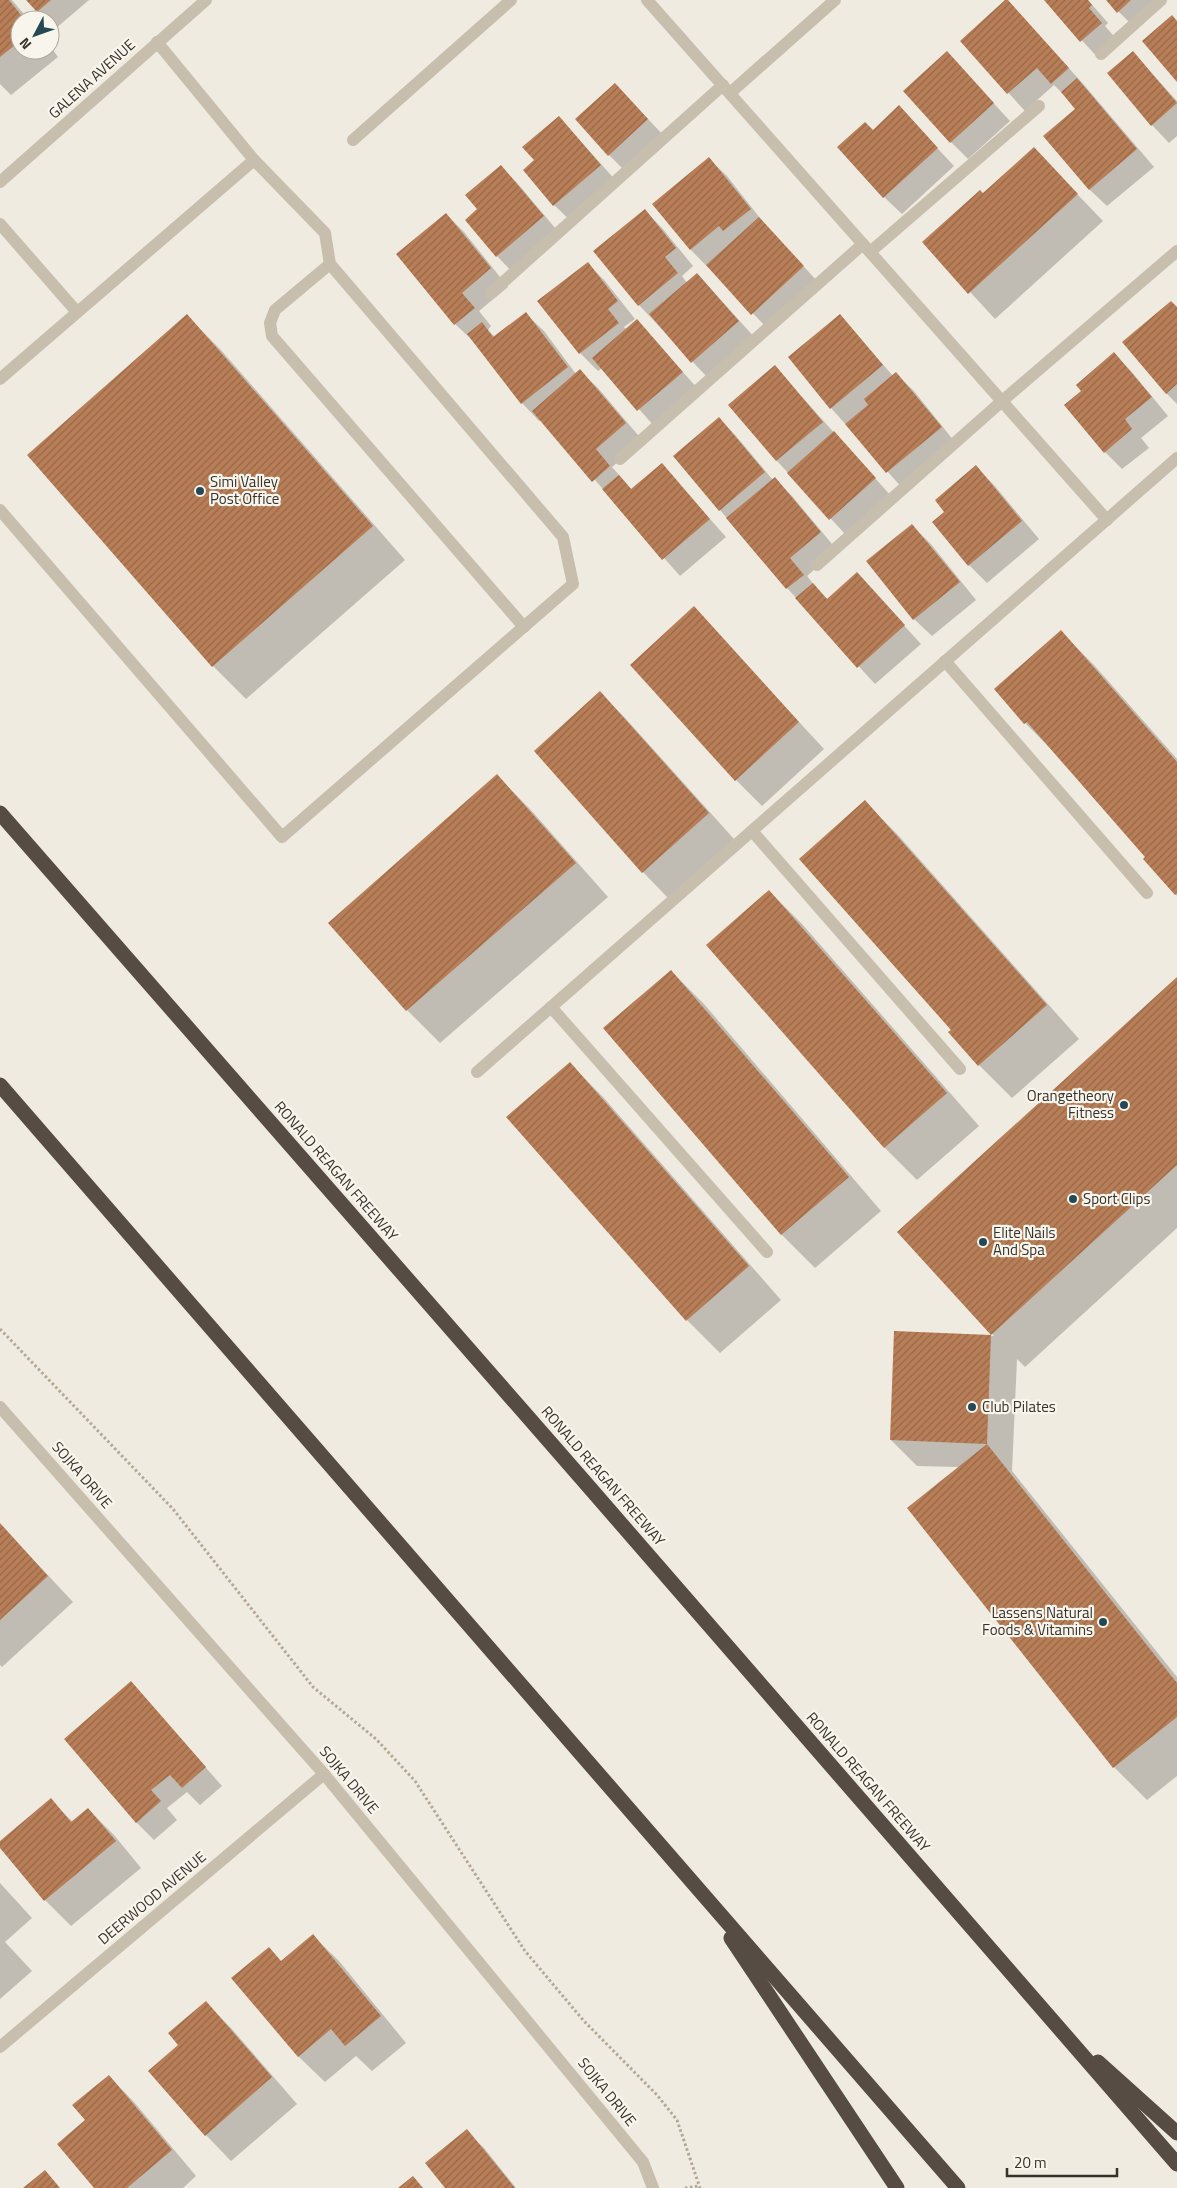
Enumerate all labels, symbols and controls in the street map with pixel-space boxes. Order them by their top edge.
north arrow [10,10,60,60]
text: N [14,33,36,54]
street label: GALENA AVENUE [43,33,140,124]
place label: Simi Valley Post Office [210,470,279,510]
marker: Simi Valley Post Office [194,485,206,497]
place label: Orangetheory Fitness [1027,1084,1114,1124]
street label: RONALD REAGAN FREEWAY [269,1095,404,1246]
marker: Orangetheory Fitness [1118,1099,1130,1111]
place label: Sport Clips [1083,1187,1151,1210]
marker: Sport Clips [1067,1193,1079,1205]
place label: Elite Nails And Spa [993,1221,1056,1261]
marker: Elite Nails And Spa [977,1236,989,1248]
place label: Club Pilates [982,1395,1056,1418]
street label: RONALD REAGAN FREEWAY [536,1400,671,1551]
marker: Club Pilates [966,1401,978,1413]
street label: SOJKA DRIVE [47,1436,118,1513]
place label: Lassens Natural Foods & Vitamins [982,1601,1093,1641]
marker: Lassens Natural Foods & Vitamins [1097,1616,1109,1628]
street label: RONALD REAGAN FREEWAY [801,1706,936,1857]
street label: SOJKA DRIVE [314,1741,385,1819]
street label: DEERWOOD AVENUE [92,1845,211,1950]
street label: SOJKA DRIVE [572,2052,642,2131]
scale bar [1007,2146,1117,2178]
text: 20 m [1014,2151,1047,2174]

